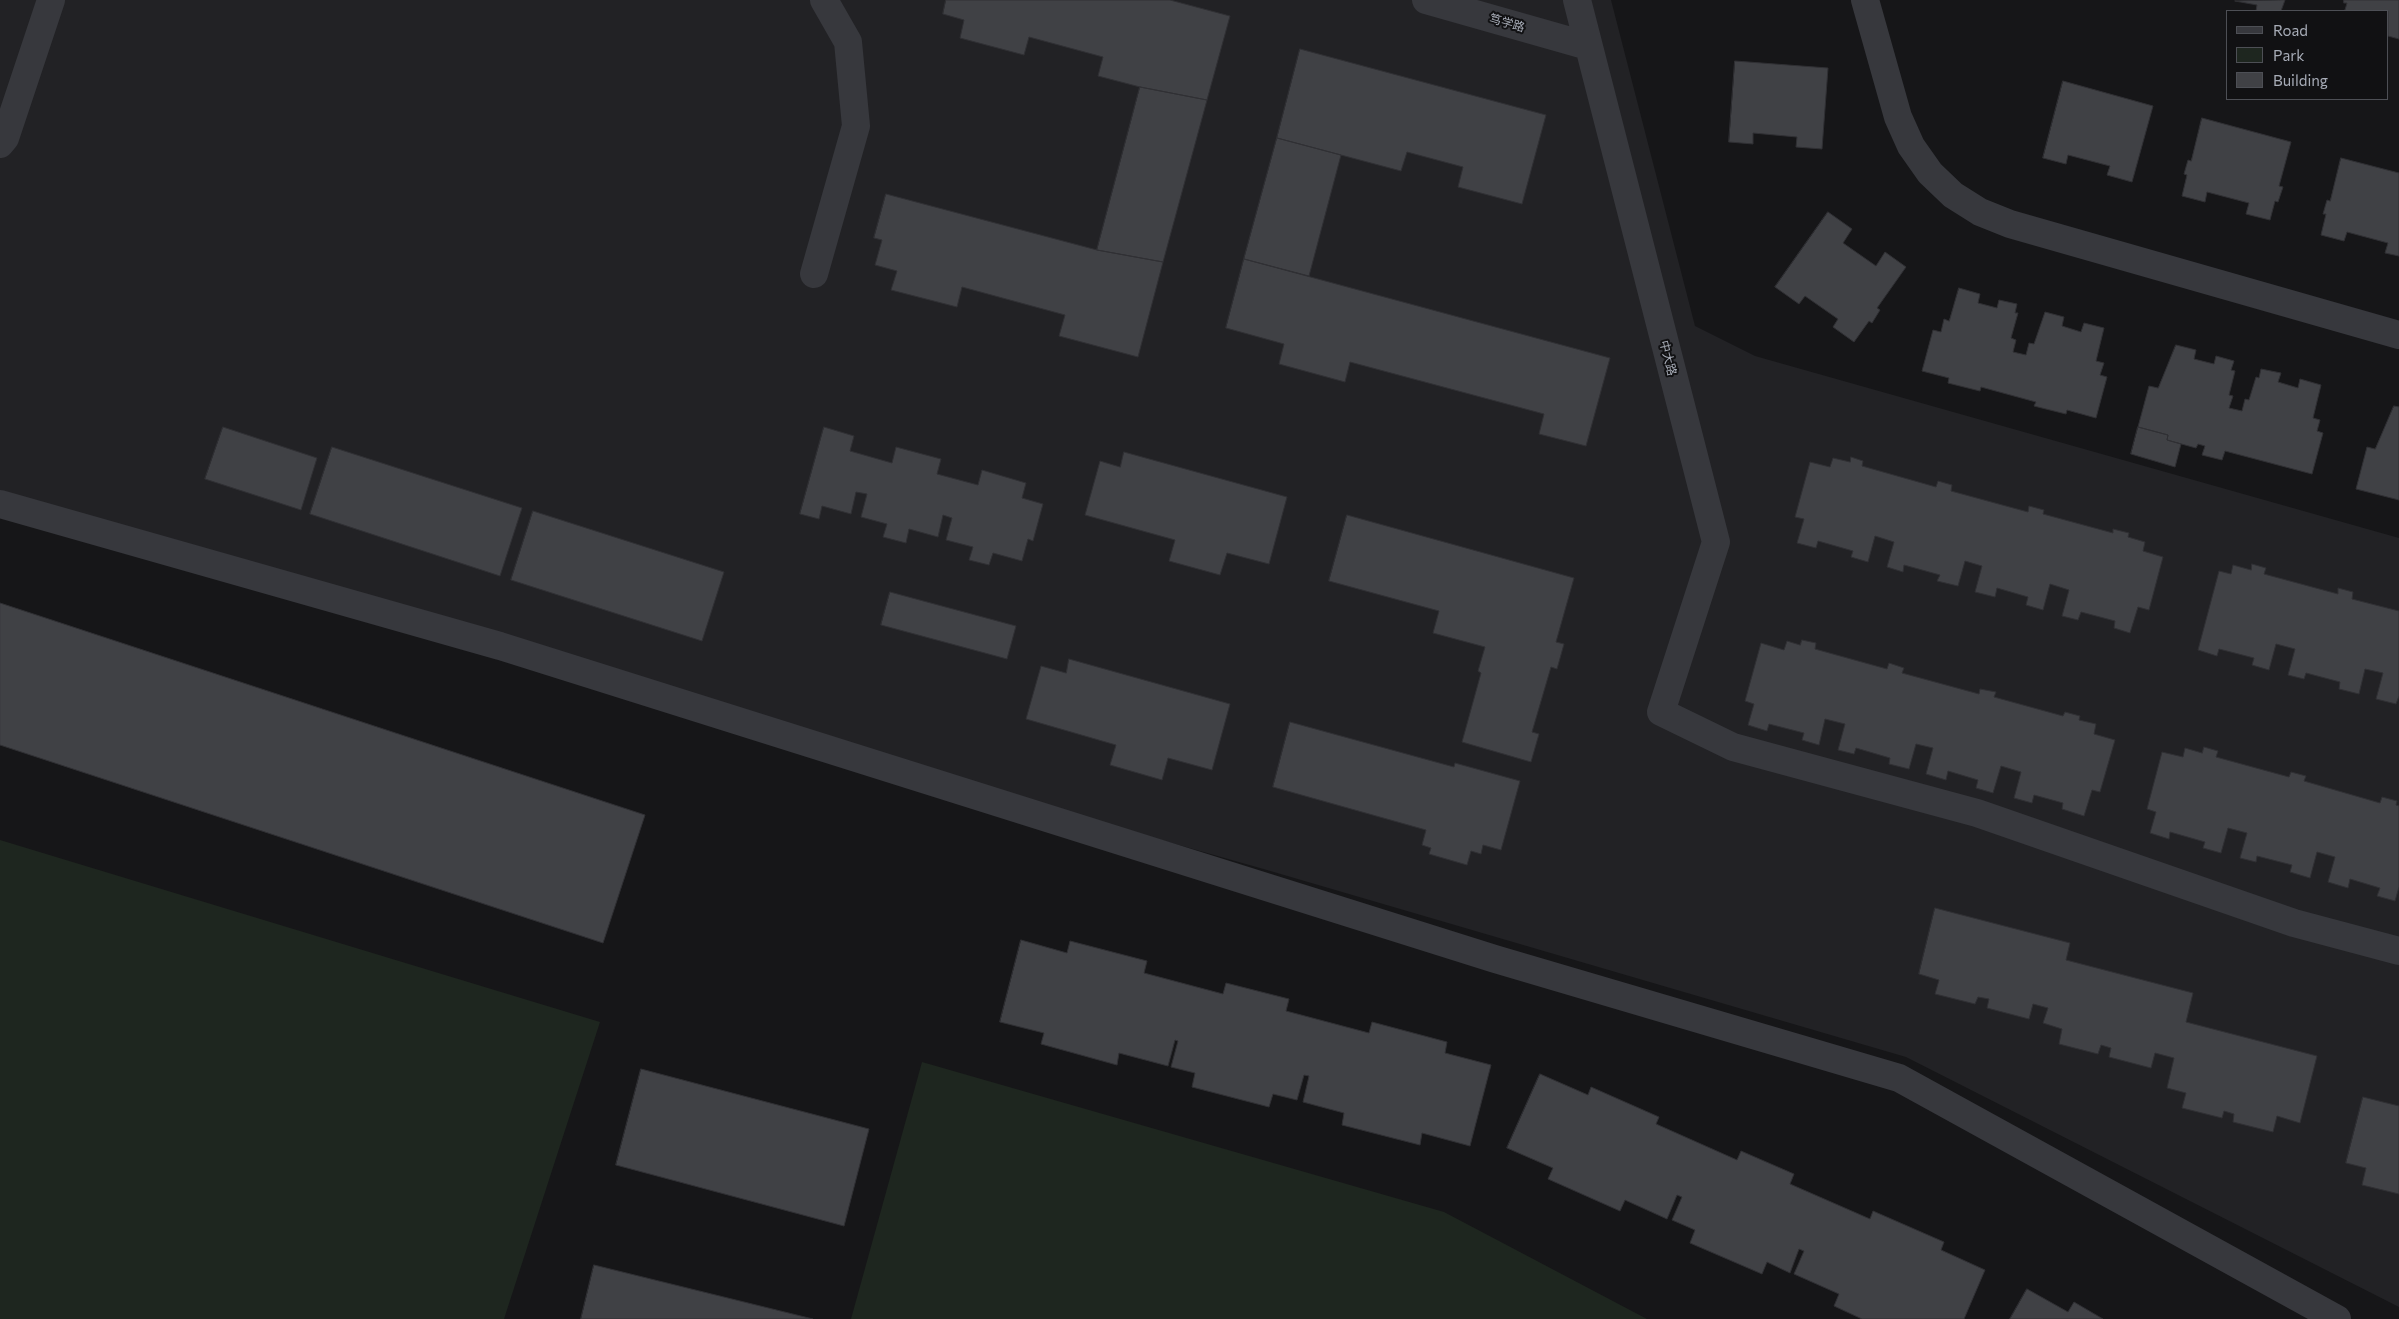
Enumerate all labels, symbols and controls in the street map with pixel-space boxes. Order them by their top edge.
legend [2226,10,2389,100]
street label: 笃学路 [1488,11,1526,35]
text: Road [2273,21,2308,39]
text: Park [2273,46,2304,64]
text: Building [2273,71,2328,89]
street label: 中大路 [1657,339,1679,377]

